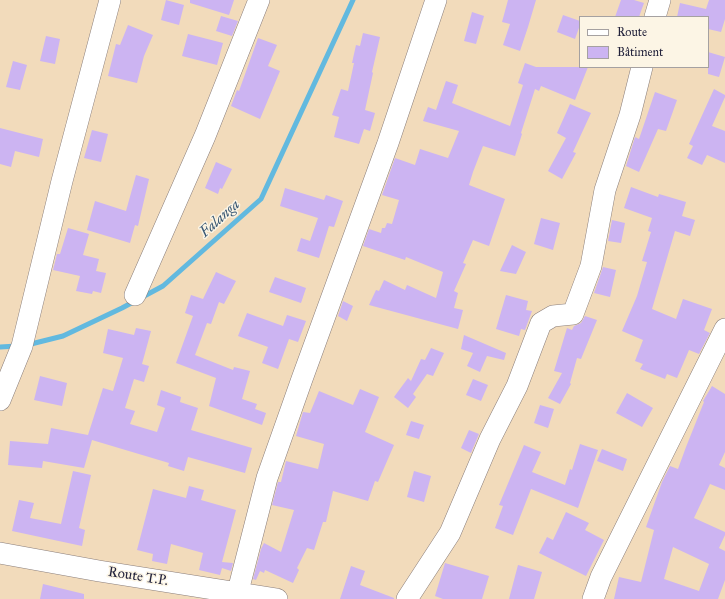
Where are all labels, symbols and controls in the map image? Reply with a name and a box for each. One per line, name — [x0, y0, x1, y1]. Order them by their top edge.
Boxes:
legend — [579, 16, 709, 68]
text: Route — [617, 25, 647, 39]
text: Bâtiment — [617, 45, 663, 59]
water label: Falanga — [196, 196, 244, 242]
street label: Route T.P. — [107, 564, 169, 590]

